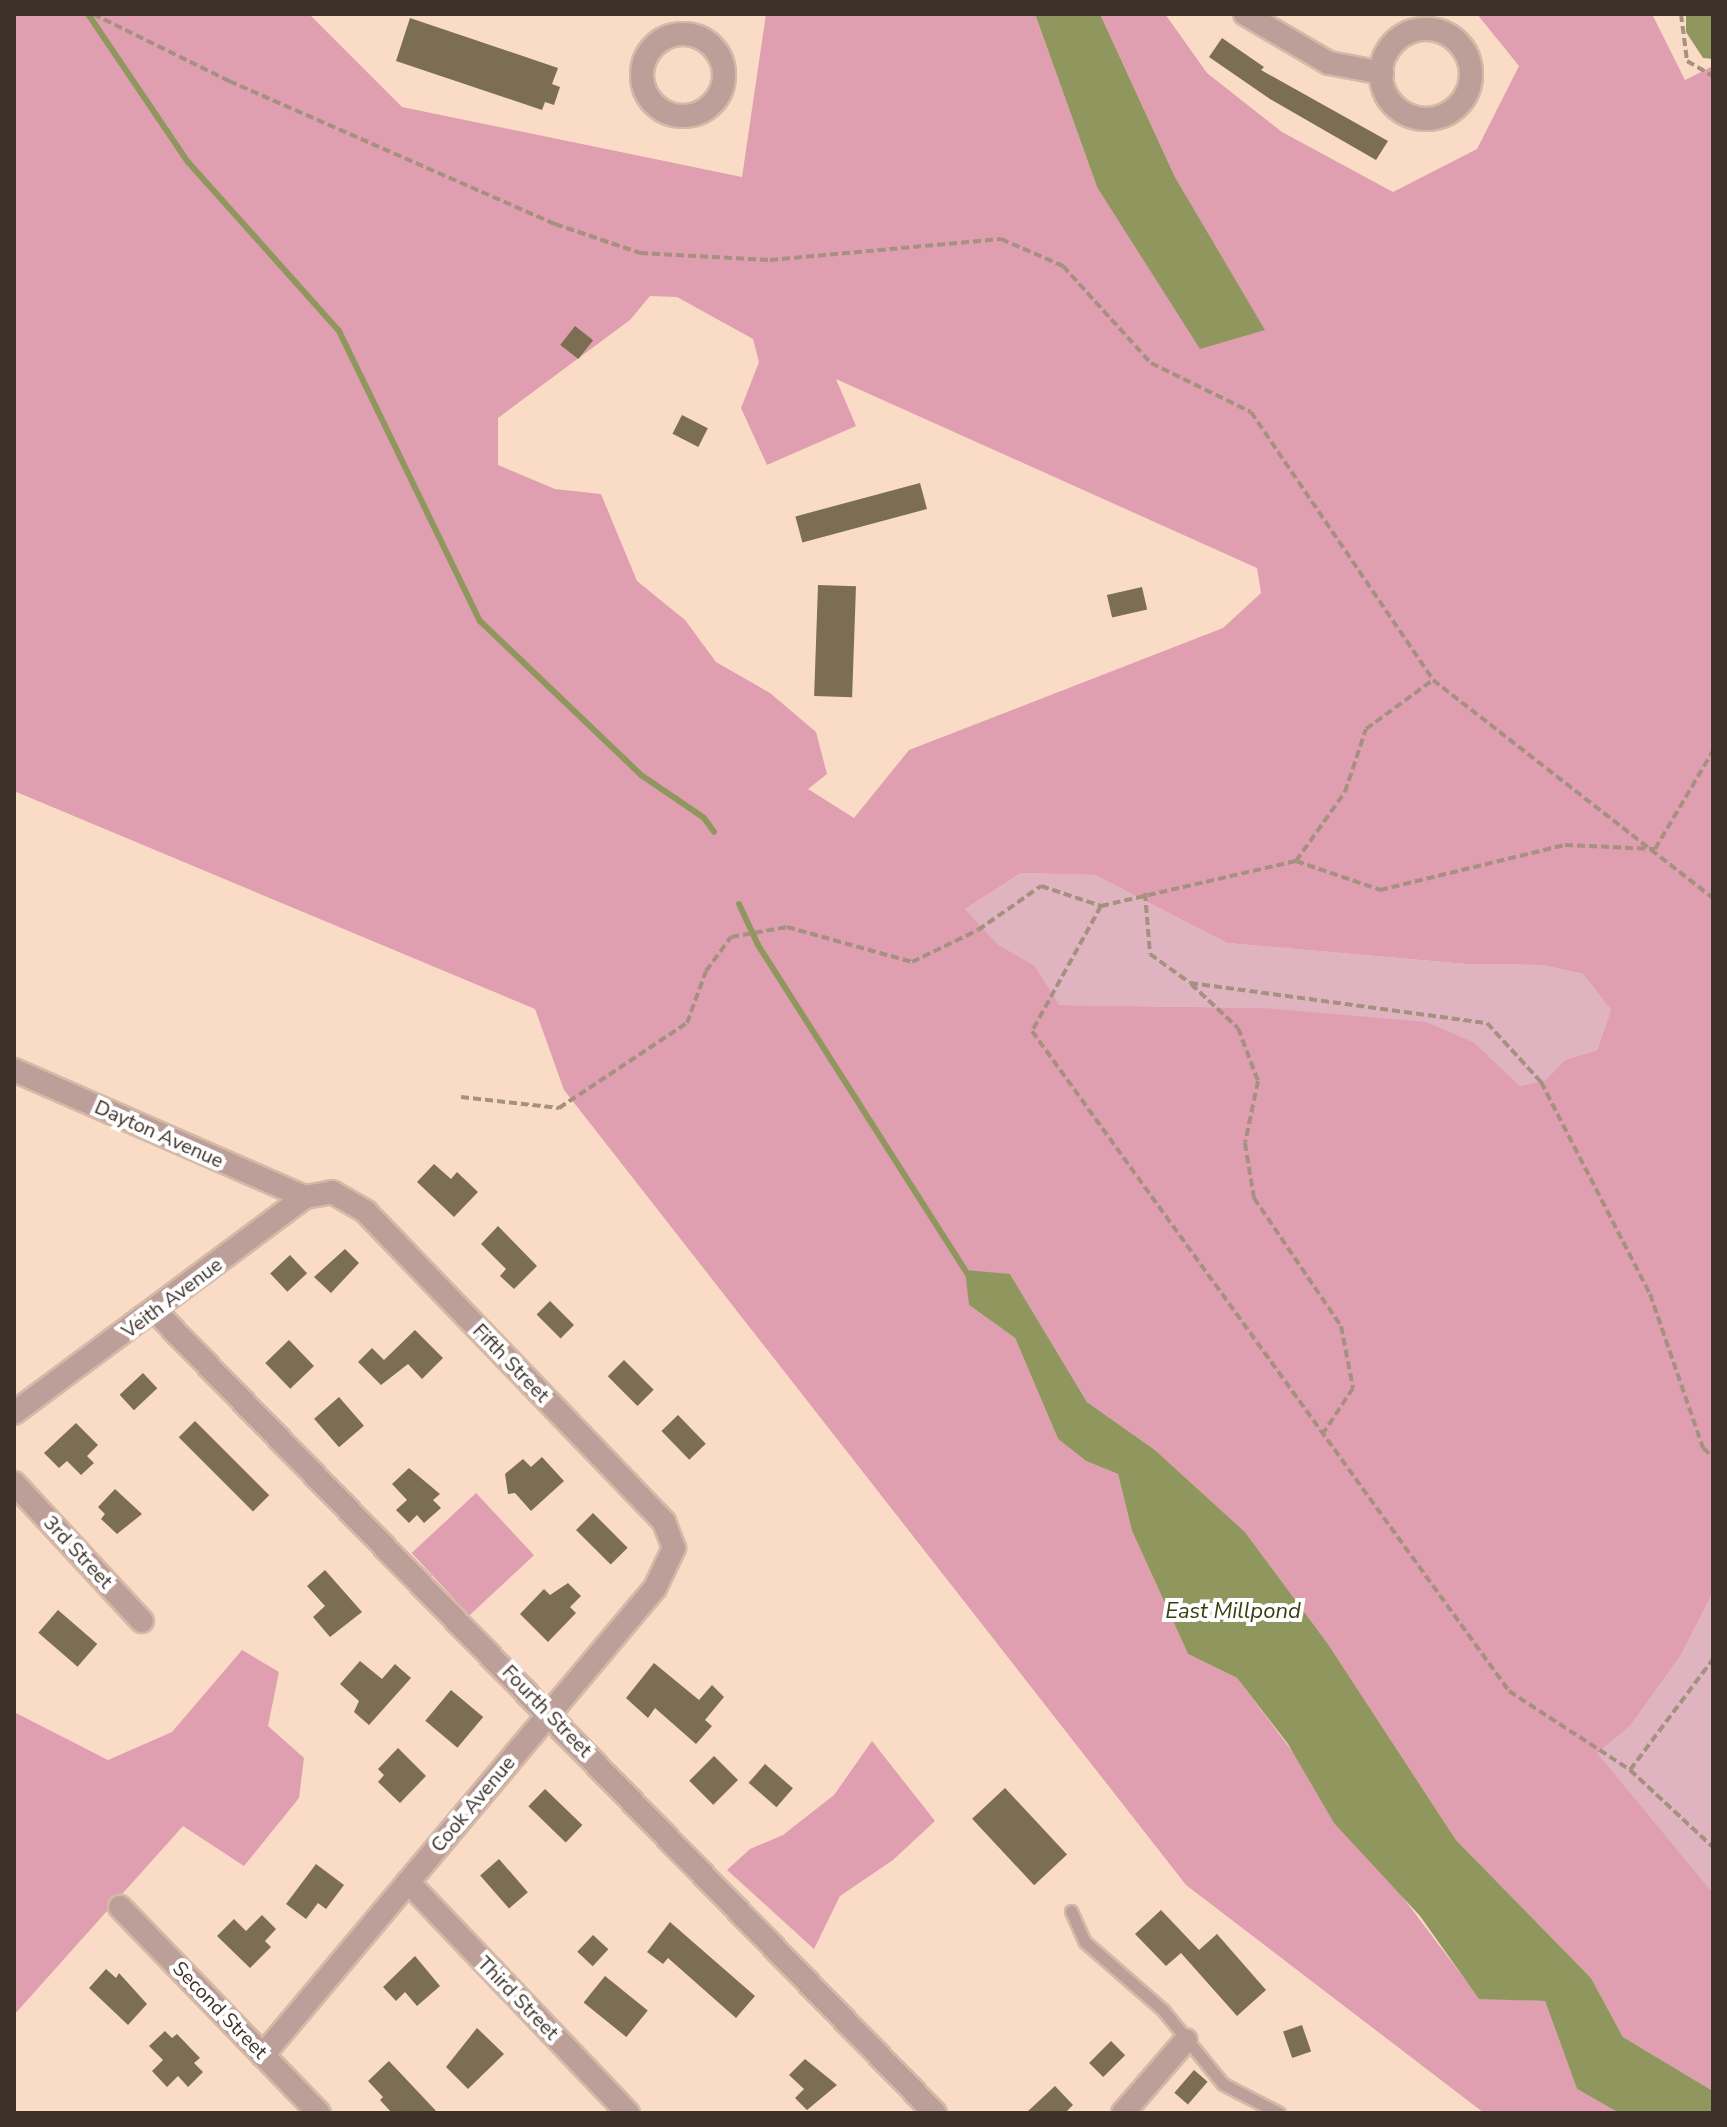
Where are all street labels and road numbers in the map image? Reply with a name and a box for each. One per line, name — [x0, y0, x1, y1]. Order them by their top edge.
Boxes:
street label: Dayton Avenue — [91, 1095, 227, 1173]
street label: Veith Avenue — [117, 1252, 227, 1344]
street label: Fifth Street — [468, 1319, 554, 1407]
street label: 3rd Street — [38, 1511, 118, 1593]
street label: Fourth Street — [497, 1660, 597, 1762]
street label: Cook Avenue — [426, 1751, 520, 1857]
street label: Third Street — [472, 1951, 564, 2045]
street label: Second Street — [168, 1956, 272, 2064]

